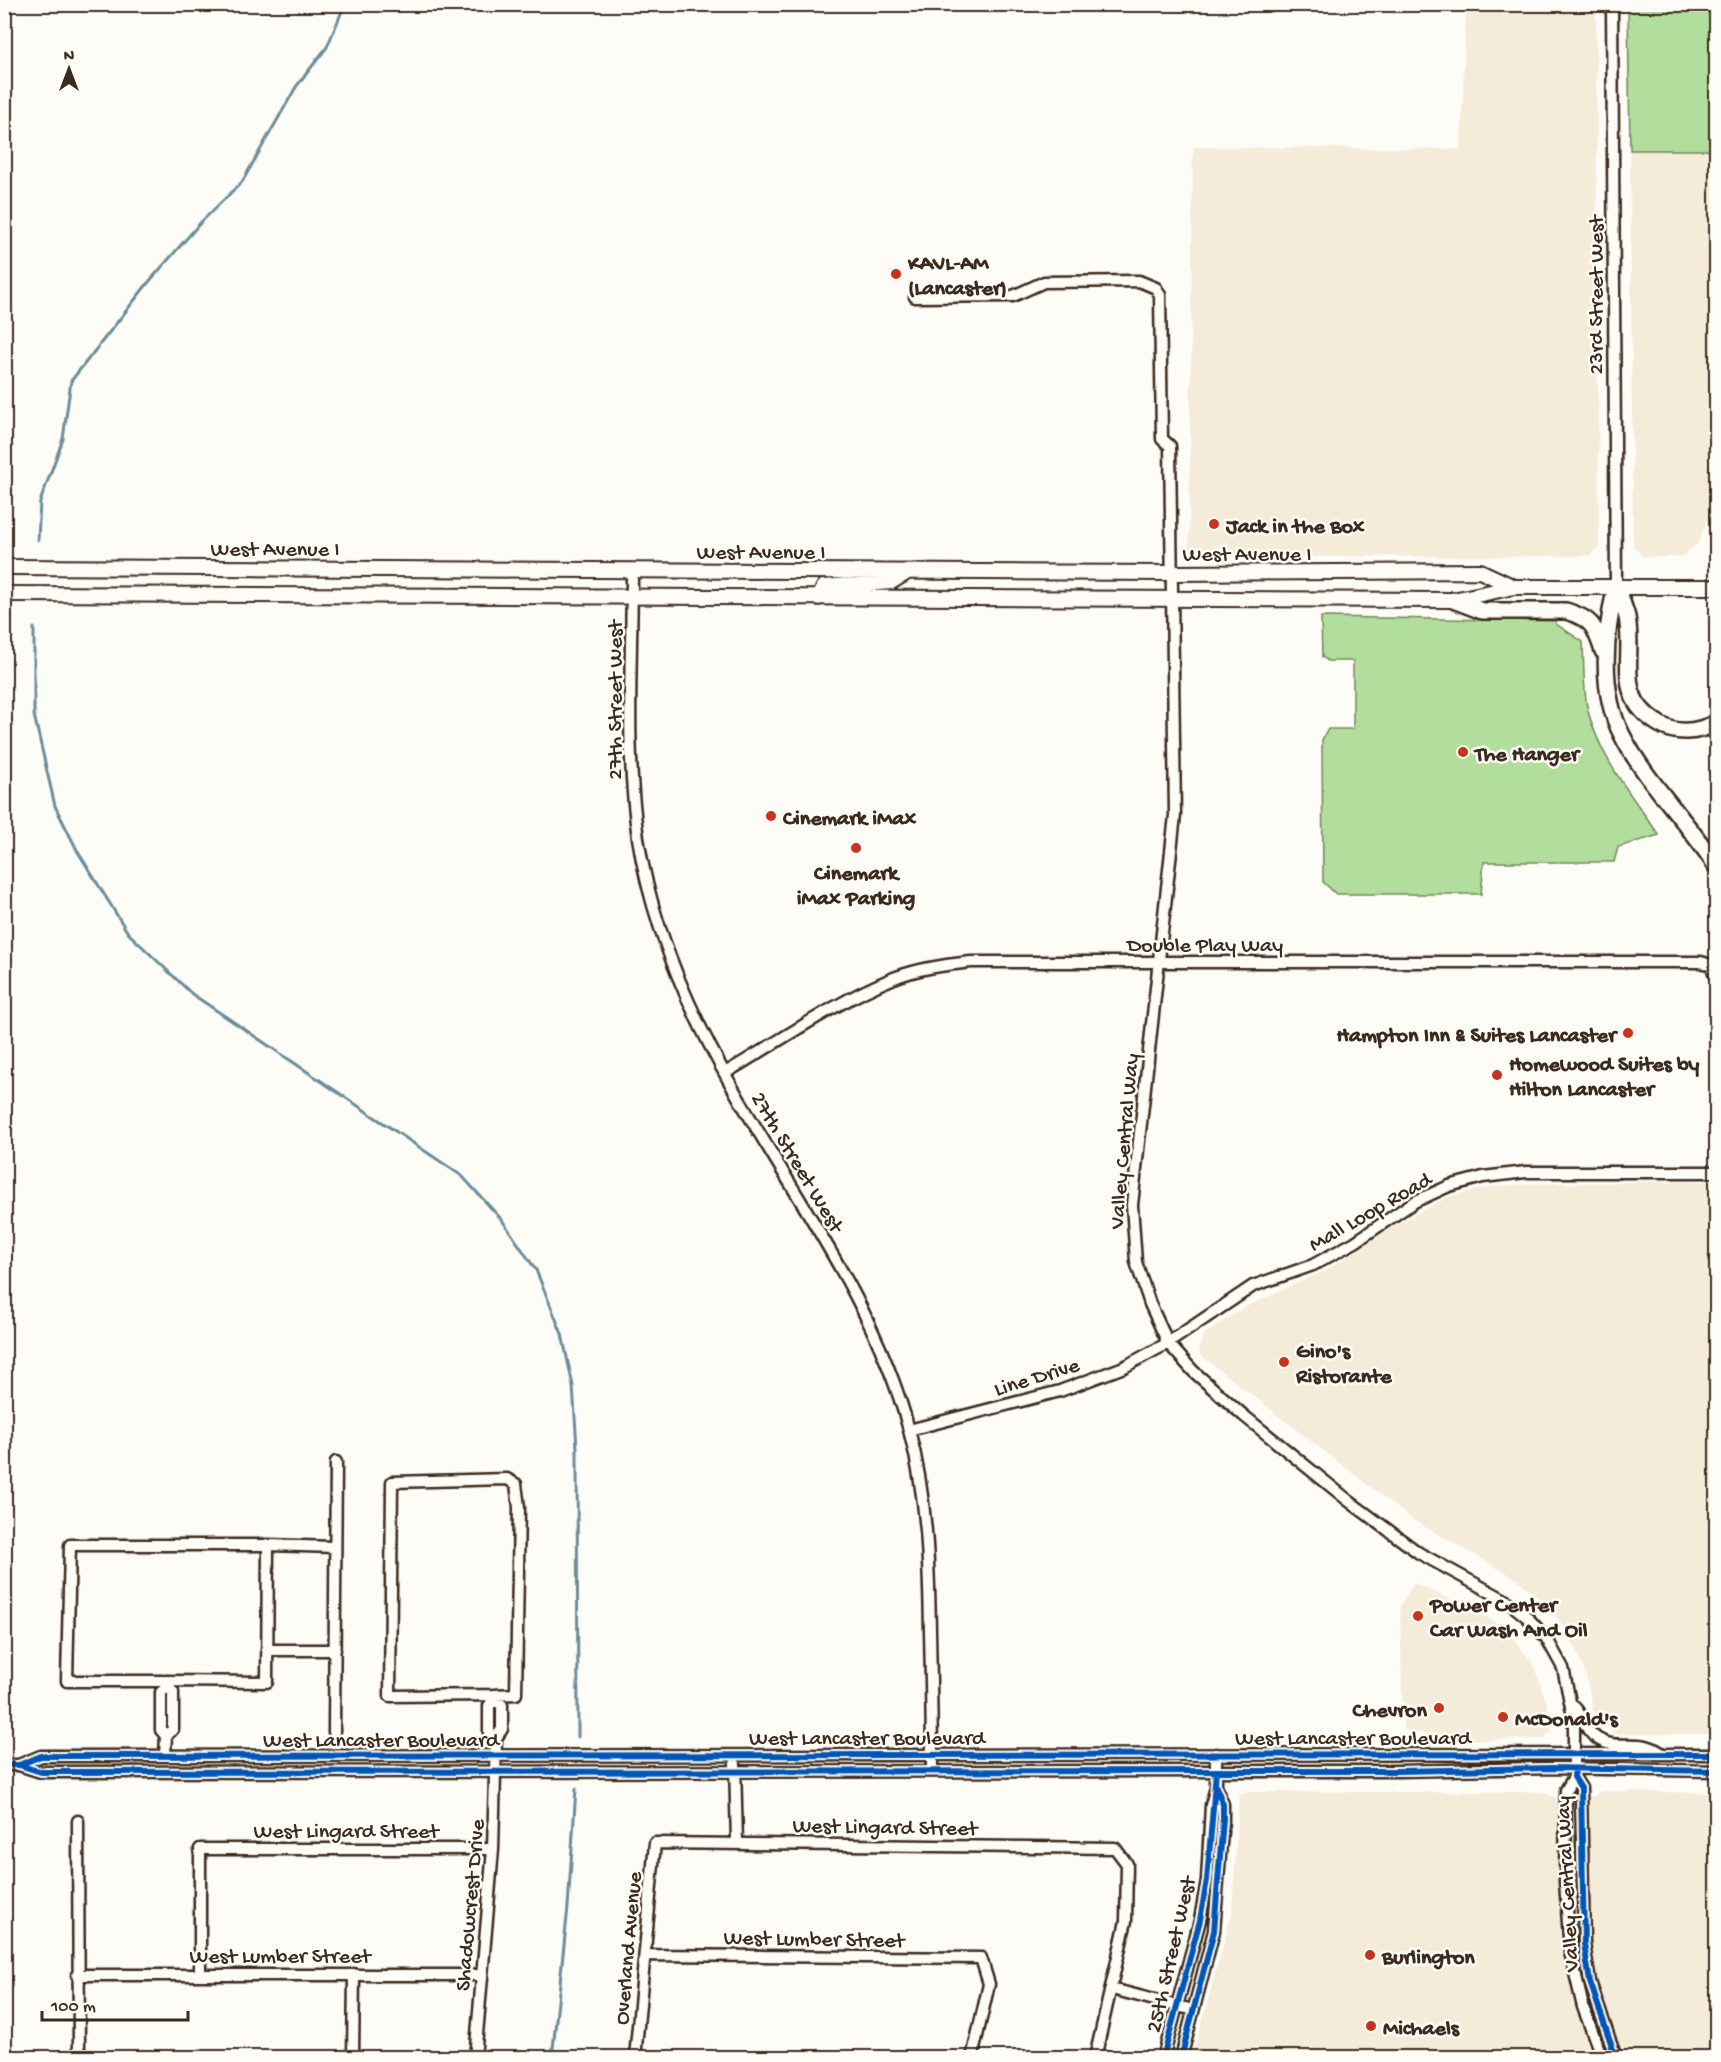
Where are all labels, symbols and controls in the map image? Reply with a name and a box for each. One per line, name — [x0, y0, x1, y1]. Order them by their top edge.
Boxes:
north arrow — [39, 39, 99, 99]
text: N — [64, 48, 75, 67]
street label: 23rd Street West — [1585, 213, 1611, 375]
place label: KAVL-AM (Lancaster) — [907, 252, 1007, 303]
marker: KAVL-AM (Lancaster) — [889, 267, 903, 281]
place label: Jack in the Box — [1225, 515, 1365, 541]
marker: Jack in the Box — [1207, 517, 1221, 531]
street label: West Avenue I — [210, 538, 340, 564]
street label: West Avenue I — [696, 541, 826, 567]
street label: West Avenue I — [1182, 543, 1312, 569]
street label: 27th Street West — [604, 618, 630, 780]
place label: The Hanger — [1473, 743, 1581, 769]
marker: The Hanger — [1456, 745, 1470, 759]
place label: Cinemark iMax — [782, 807, 916, 833]
marker: Cinemark iMax — [764, 809, 778, 823]
marker: Cinemark iMax Parking — [849, 841, 863, 855]
place label: Cinemark iMax Parking — [797, 862, 916, 913]
street label: Double Play Way — [1125, 934, 1283, 960]
place label: Hampton Inn & Suites Lancaster — [1336, 1024, 1618, 1050]
marker: Hampton Inn & Suites Lancaster — [1621, 1026, 1635, 1040]
street label: Valley Central Way — [1105, 1052, 1147, 1231]
place label: Homewood Suites by Hilton Lancaster — [1509, 1053, 1699, 1104]
marker: Homewood Suites by Hilton Lancaster — [1490, 1068, 1504, 1082]
street label: 27th Street West — [743, 1088, 849, 1240]
street label: Mall Loop Road — [1305, 1167, 1439, 1259]
place label: Gino's Ristorante — [1295, 1340, 1392, 1391]
street label: Line Drive — [991, 1353, 1084, 1404]
marker: Gino's Ristorante — [1277, 1355, 1291, 1369]
place label: Power Center Car Wash And Oil — [1429, 1594, 1588, 1645]
marker: Power Center Car Wash And Oil — [1411, 1609, 1425, 1623]
place label: Chevron — [1352, 1699, 1428, 1725]
marker: Chevron — [1432, 1701, 1446, 1715]
place label: McDonald's — [1515, 1708, 1619, 1734]
marker: McDonald's — [1496, 1710, 1510, 1724]
street label: West Lancaster Boulevard — [749, 1727, 987, 1753]
street label: West Lancaster Boulevard — [1235, 1727, 1473, 1753]
street label: West Lancaster Boulevard — [263, 1729, 501, 1755]
street label: Valley Central Way — [1551, 1795, 1587, 1973]
street label: West Lingard Street — [792, 1814, 980, 1844]
street label: Shadowcrest Drive — [452, 1818, 493, 1992]
street label: West Lingard Street — [254, 1820, 440, 1846]
street label: Overland Avenue — [610, 1870, 650, 2026]
street label: 25th Street West — [1142, 1872, 1204, 2035]
street label: West Lumber Street — [723, 1926, 907, 1956]
street label: West Lumber Street — [190, 1945, 373, 1971]
place label: Burlington — [1381, 1946, 1475, 1972]
marker: Burlington — [1363, 1948, 1377, 1962]
scale bar — [42, 1984, 188, 2022]
text: 100 m — [50, 1997, 96, 2018]
place label: Michaels — [1383, 2017, 1461, 2043]
marker: Michaels — [1364, 2019, 1378, 2033]

